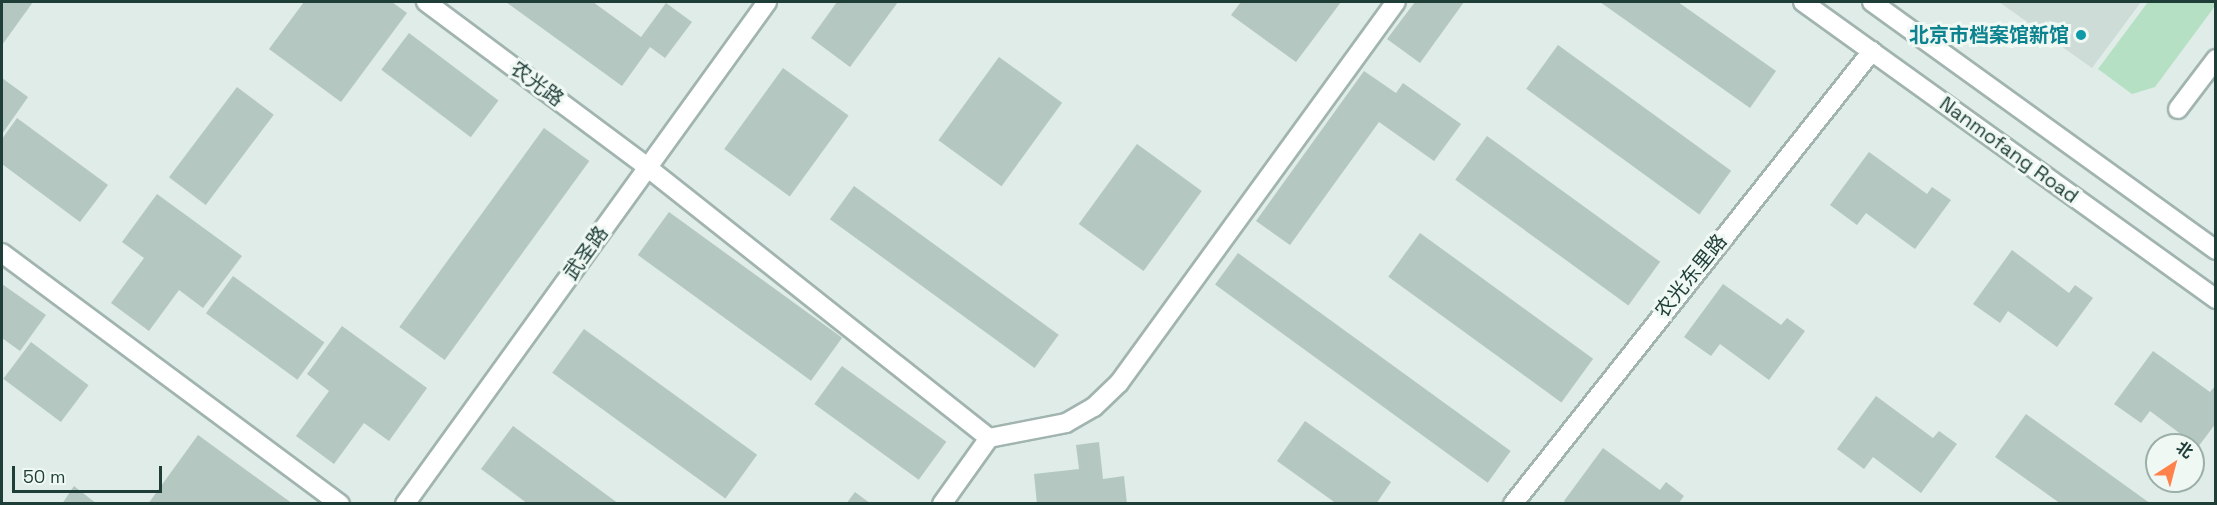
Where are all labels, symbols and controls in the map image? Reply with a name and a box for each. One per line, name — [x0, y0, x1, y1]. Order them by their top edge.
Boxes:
place label: 北京市档案馆新馆 — [1909, 23, 2069, 47]
marker: 北京市档案馆新馆 — [2074, 28, 2088, 42]
street label: 农光路 — [506, 56, 568, 112]
street label: Nanmofang Road — [1935, 92, 2083, 208]
street label: 武圣路 — [559, 222, 613, 284]
street label: 农光东里路 — [1650, 230, 1732, 322]
north arrow — [2145, 433, 2205, 493]
text: 北 — [2172, 436, 2197, 463]
scale bar — [15, 454, 165, 492]
text: 50 m — [23, 465, 65, 488]

